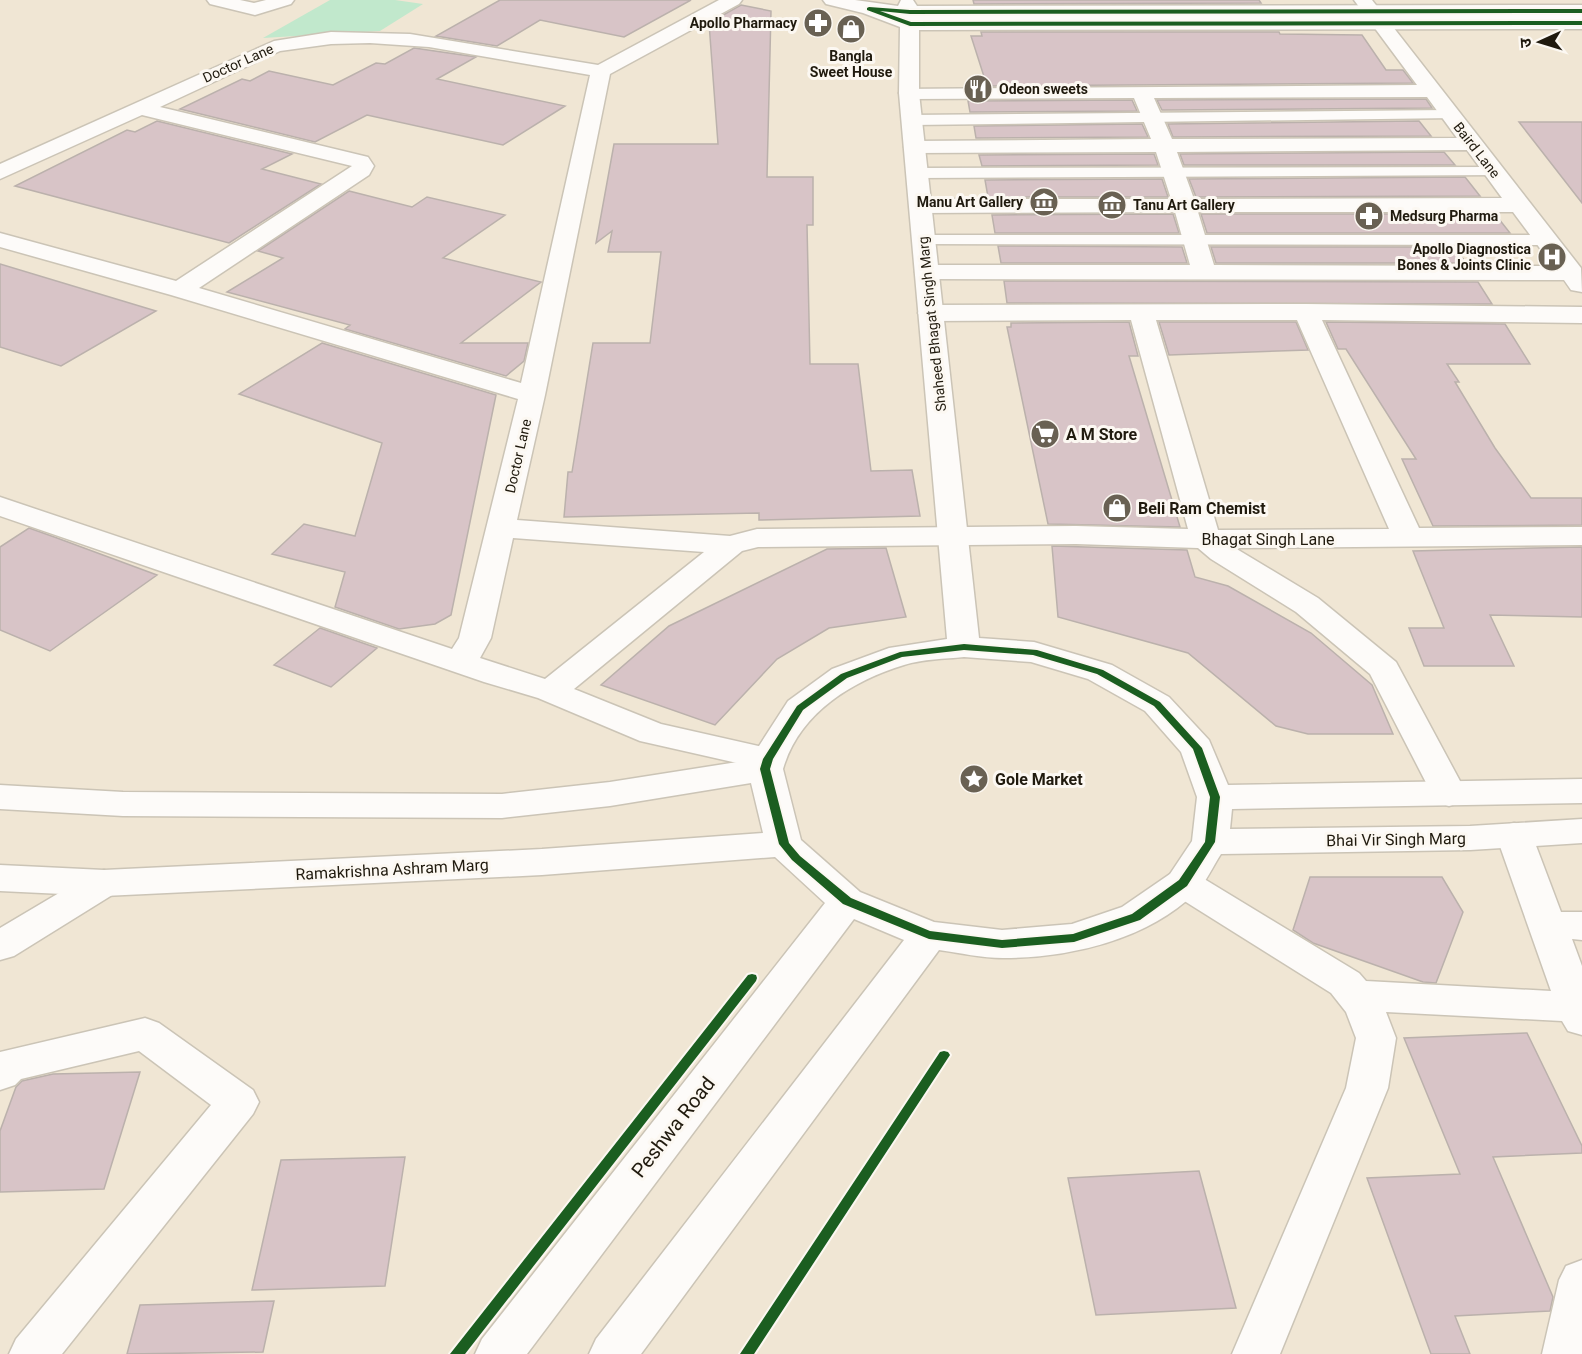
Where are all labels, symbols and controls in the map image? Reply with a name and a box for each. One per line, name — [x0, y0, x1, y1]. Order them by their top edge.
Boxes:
pharmacy icon: Apollo Pharmacy — [802, 7, 834, 39]
north arrow — [1510, 12, 1570, 72]
shop icon: Bangla Sweet House — [835, 13, 867, 45]
place label: Apollo Pharmacy — [690, 15, 798, 31]
text: उ — [1516, 37, 1535, 48]
street label: Doctor Lane — [200, 40, 276, 86]
place label: Bangla Sweet House — [810, 48, 893, 80]
restaurant icon: Odeon sweets — [962, 73, 994, 105]
place label: Odeon sweets — [999, 81, 1088, 97]
street label: Baird Lane — [1450, 119, 1504, 181]
museum icon: Manu Art Gallery — [1028, 186, 1060, 218]
museum icon: Tanu Art Gallery — [1096, 189, 1128, 221]
place label: Manu Art Gallery — [917, 194, 1024, 210]
place label: Tanu Art Gallery — [1133, 197, 1236, 213]
pharmacy icon: Medsurg Pharma — [1353, 200, 1385, 232]
place label: Medsurg Pharma — [1390, 208, 1499, 224]
street label: Shaheed Bhagat Singh Marg — [915, 236, 949, 412]
place label: Apollo Diagnostica Bones & Joints Clinic — [1397, 241, 1532, 273]
hospital icon: Apollo Diagnostica Bones & Joints Clinic — [1536, 241, 1568, 273]
street label: Doctor Lane — [502, 417, 534, 495]
supermarket icon: A M Store — [1029, 418, 1061, 450]
place label: A M Store — [1066, 425, 1138, 444]
shop icon: Beli Ram Chemist — [1101, 492, 1133, 524]
place label: Beli Ram Chemist — [1138, 499, 1266, 518]
street label: Bhagat Singh Lane — [1201, 530, 1335, 549]
place icon: Gole Market — [958, 763, 990, 795]
place label: Gole Market — [995, 770, 1083, 789]
street label: Bhai Vir Singh Marg — [1326, 829, 1466, 850]
street label: Ramakrishna Ashram Marg — [295, 855, 489, 884]
street label: Peshwa Road — [626, 1072, 720, 1182]

